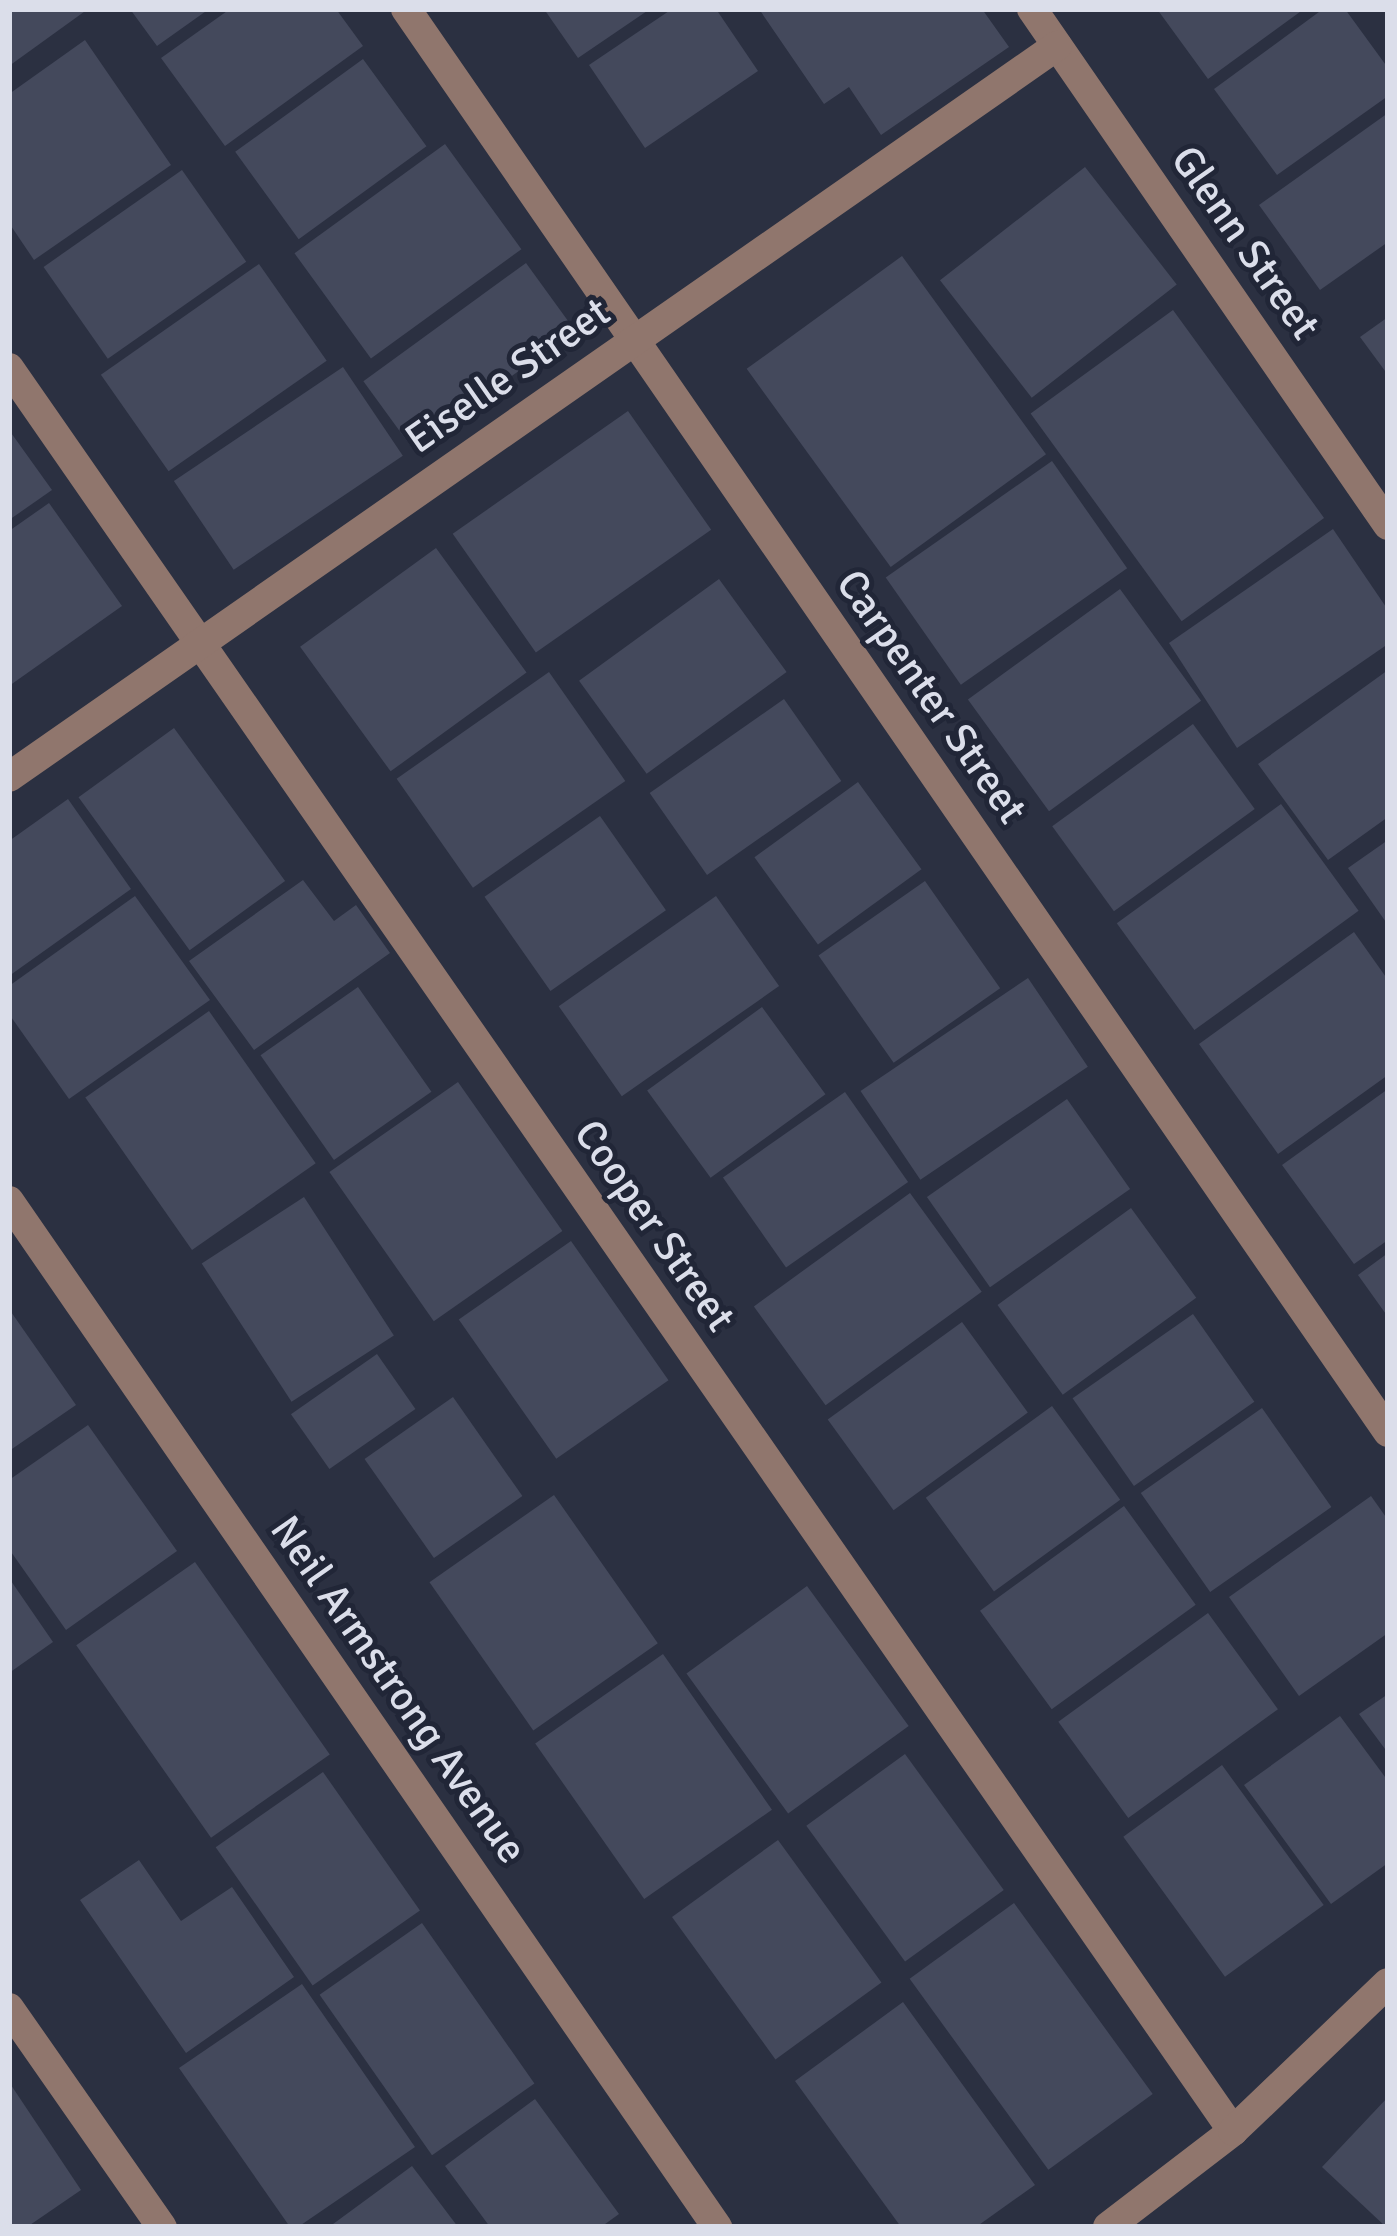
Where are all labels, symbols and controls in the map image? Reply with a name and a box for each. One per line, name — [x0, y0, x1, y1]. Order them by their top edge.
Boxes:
street label: Glenn Street — [1160, 137, 1330, 349]
street label: Eiselle Street — [396, 287, 620, 465]
street label: Carpenter Street — [825, 561, 1037, 833]
street label: Cooper Street — [563, 1111, 745, 1341]
street label: Neil Armstrong Avenue — [259, 1507, 537, 1873]

